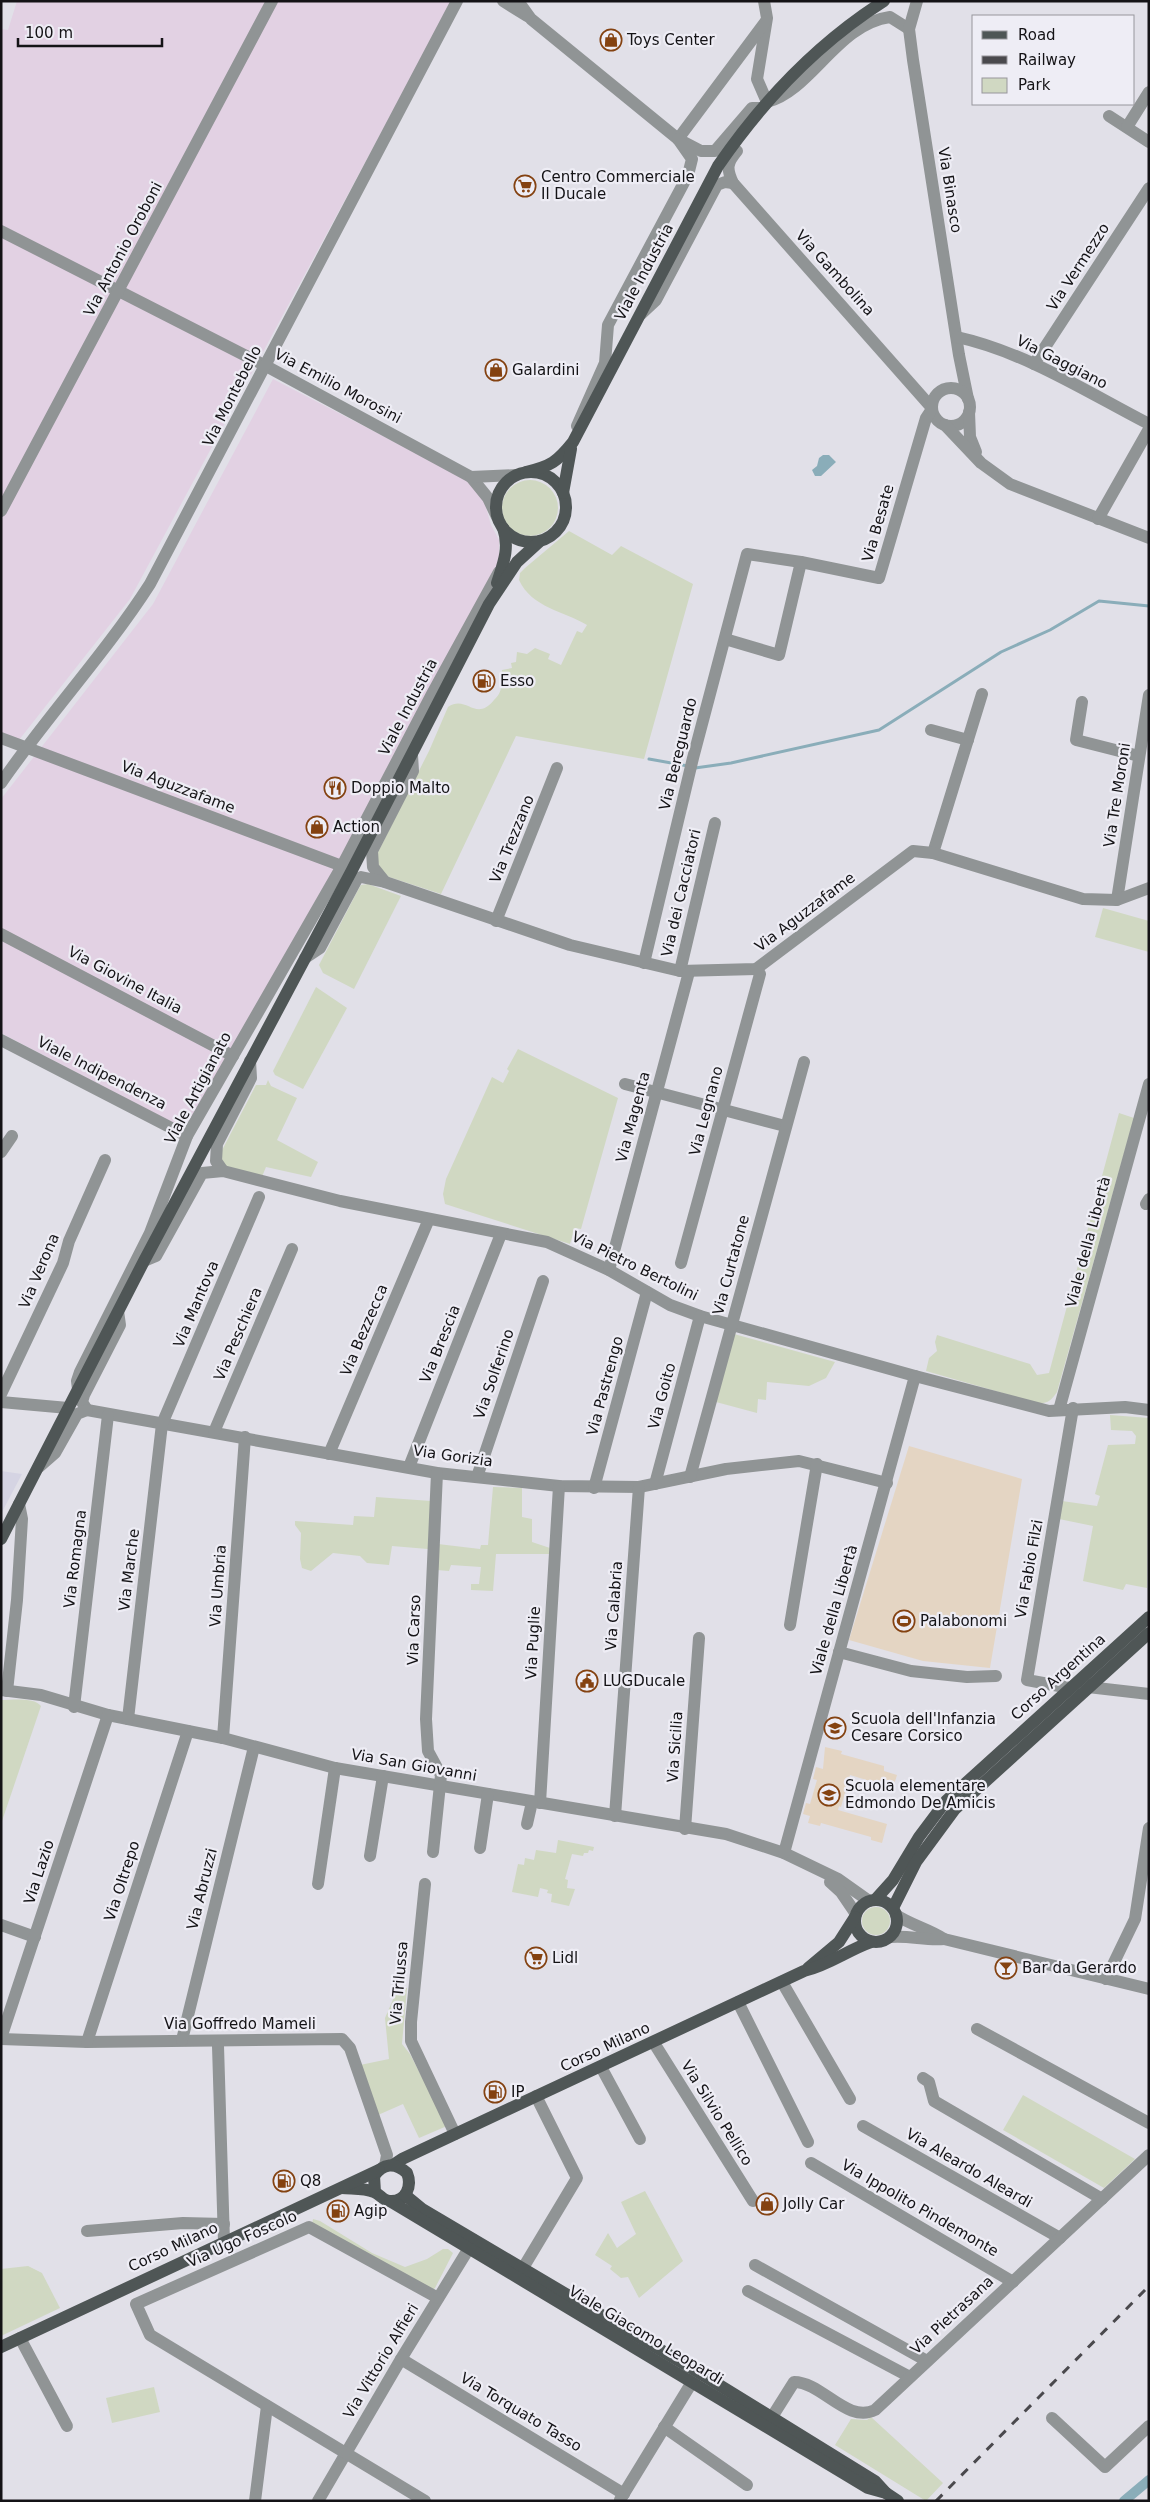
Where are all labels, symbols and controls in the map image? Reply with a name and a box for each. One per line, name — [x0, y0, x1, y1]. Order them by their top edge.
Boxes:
scale bar — [18, 15, 161, 47]
legend — [972, 15, 1135, 105]
text: 100 m — [25, 24, 73, 42]
text: Road — [1018, 26, 1056, 44]
shop icon: Toys Center — [599, 28, 623, 52]
place label: Toys Center — [626, 31, 716, 49]
text: Railway — [1018, 51, 1076, 69]
text: Park — [1018, 76, 1051, 94]
street label: Via Binasco — [934, 146, 966, 234]
place label: Centro Commerciale Il Ducale — [541, 168, 695, 203]
supermarket icon: Centro Commerciale Il Ducale — [513, 174, 537, 198]
street label: Via Antonio Oroboni — [80, 179, 166, 319]
street label: Viale Industria — [611, 220, 677, 324]
street label: Via Vermezzo — [1043, 220, 1113, 314]
street label: Via Gambolina — [792, 226, 878, 320]
street label: Via Gaggiano — [1013, 331, 1111, 393]
street label: Via Montebello — [199, 342, 265, 450]
street label: Via Emilio Morosini — [271, 345, 405, 427]
shop icon: Galardini — [484, 358, 508, 382]
place label: Galardini — [512, 361, 579, 379]
street label: Via Besate — [858, 482, 898, 564]
street label: Viale Industria — [375, 655, 441, 759]
fuel station icon: Esso — [472, 669, 496, 693]
place label: Esso — [500, 672, 534, 690]
street label: Via Bereguardo — [655, 696, 701, 812]
street label: Via Tre Moroni — [1100, 741, 1134, 849]
street label: Via Aguzzafame — [118, 757, 238, 817]
restaurant icon: Doppio Malto — [323, 776, 347, 800]
place label: Doppio Malto — [351, 779, 450, 797]
street label: Via Trezzano — [486, 792, 538, 886]
shop icon: Action — [305, 815, 329, 839]
place label: Action — [333, 818, 380, 836]
street label: Via dei Cacciatori — [658, 827, 704, 959]
street label: Via Aguzzafame — [751, 869, 859, 955]
street label: Via Giovine Italia — [65, 942, 185, 1018]
street label: Viale Artigianato — [161, 1029, 235, 1147]
street label: Viale Indipendenza — [34, 1033, 170, 1113]
street label: Via Legnano — [685, 1064, 727, 1158]
street label: Via Magenta — [612, 1069, 654, 1165]
street label: Viale della Libertà — [1062, 1174, 1114, 1310]
street label: Via Curtatone — [709, 1213, 753, 1317]
street label: Via Pietro Bertolini — [569, 1228, 701, 1304]
street label: Via Verona — [15, 1231, 63, 1311]
street label: Via Mantova — [170, 1258, 222, 1350]
street label: Via Bezzecca — [337, 1281, 391, 1379]
street label: Via Peschiera — [210, 1284, 266, 1384]
street label: Via Brescia — [416, 1302, 464, 1386]
street label: Via Solferino — [470, 1326, 518, 1422]
street label: Via Pastrengo — [583, 1334, 627, 1438]
street label: Via Goito — [644, 1361, 680, 1431]
street label: Via Gorizia — [412, 1441, 494, 1471]
street label: Via Romagna — [60, 1509, 90, 1609]
street label: Via Fabio Filzi — [1011, 1518, 1047, 1620]
street label: Via Marche — [115, 1528, 143, 1612]
street label: Viale della Libertà — [807, 1543, 861, 1677]
street label: Via Umbria — [206, 1544, 230, 1628]
street label: Via Calabria — [602, 1560, 626, 1652]
street label: Via Carso — [404, 1594, 424, 1666]
street label: Via Puglie — [522, 1606, 544, 1680]
sports icon: Palabonomi — [892, 1609, 916, 1633]
place label: Palabonomi — [920, 1612, 1007, 1630]
street label: Corso Argentina — [1007, 1630, 1109, 1724]
public building icon: LUGDucale — [575, 1669, 599, 1693]
place label: LUGDucale — [603, 1672, 685, 1690]
place label: Scuola dell'Infanzia Cesare Corsico — [851, 1710, 996, 1745]
street label: Via Sicilia — [664, 1711, 686, 1783]
school or university icon: Scuola dell'Infanzia Cesare Corsico — [823, 1716, 847, 1740]
street label: Via San Giovanni — [350, 1745, 478, 1785]
place label: Scuola elementare Edmondo De Amicis — [845, 1777, 996, 1812]
school or university icon: Scuola elementare Edmondo De Amicis — [817, 1783, 841, 1807]
street label: Via Lazio — [20, 1837, 58, 1907]
street label: Via Oltrepo — [101, 1838, 143, 1924]
street label: Via Abruzzi — [183, 1846, 221, 1932]
street label: Via Trilussa — [386, 1940, 412, 2026]
supermarket icon: Lidl — [524, 1946, 548, 1970]
place label: Lidl — [552, 1949, 578, 1967]
bar icon: Bar da Gerardo — [994, 1956, 1018, 1980]
place label: Bar da Gerardo — [1022, 1959, 1137, 1977]
street label: Via Goffredo Mameli — [164, 2015, 316, 2033]
street label: Corso Milano — [557, 2018, 653, 2076]
street label: Via Silvio Pellico — [677, 2057, 757, 2169]
fuel station icon: IP — [483, 2080, 507, 2104]
place label: IP — [511, 2083, 524, 2101]
street label: Via Aleardo Aleardi — [903, 2125, 1035, 2211]
street label: Via Ippolito Pindemonte — [838, 2156, 1002, 2260]
fuel station icon: Q8 — [272, 2169, 296, 2193]
place label: Q8 — [300, 2172, 321, 2190]
shop icon: Jolly Car — [755, 2192, 779, 2216]
place label: Jolly Car — [782, 2195, 845, 2213]
fuel station icon: Agip — [326, 2199, 350, 2223]
place label: Agip — [354, 2202, 387, 2220]
street label: Via Ugo Foscolo — [184, 2207, 300, 2271]
street label: Corso Milano — [125, 2218, 221, 2276]
street label: Via Pietrasana — [907, 2272, 997, 2358]
street label: Viale Giacomo Leopardi — [565, 2282, 727, 2388]
street label: Via Vittorio Alfieri — [340, 2300, 422, 2422]
street label: Via Torquato Tasso — [457, 2369, 585, 2455]

